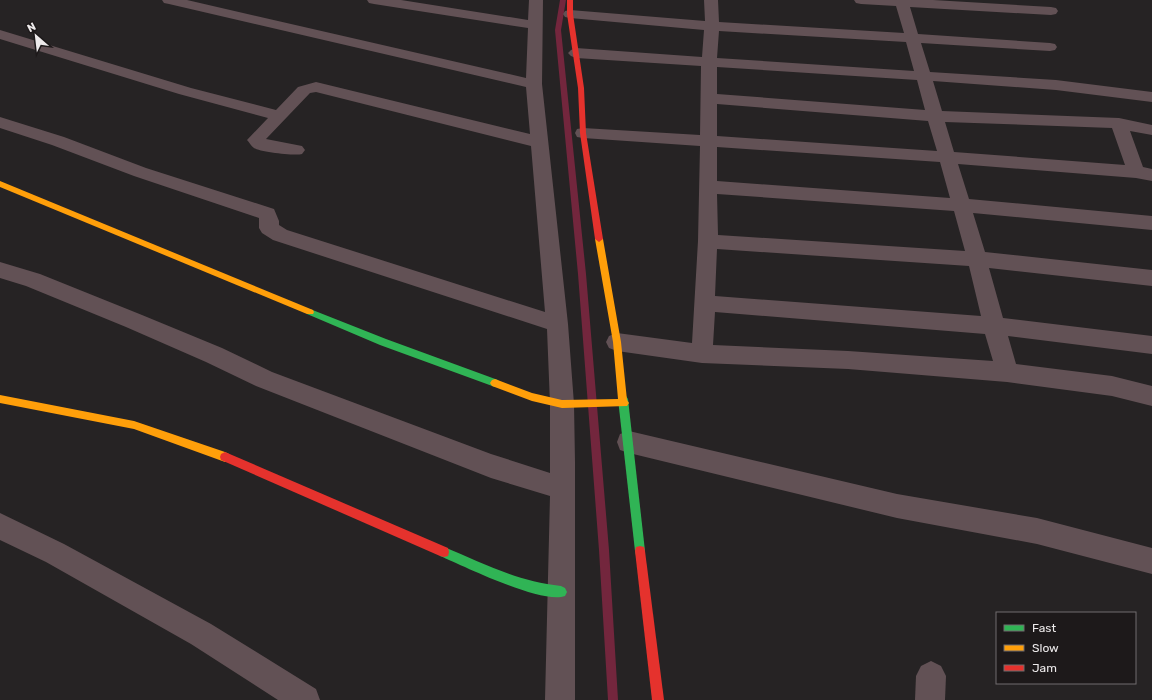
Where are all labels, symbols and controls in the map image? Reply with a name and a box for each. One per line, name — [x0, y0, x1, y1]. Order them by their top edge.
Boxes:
north arrow — [16, 16, 56, 56]
text: N — [25, 20, 38, 35]
legend — [996, 612, 1136, 684]
text: Fast — [1032, 621, 1056, 635]
text: Slow — [1032, 641, 1059, 655]
text: Jam — [1032, 661, 1057, 675]

